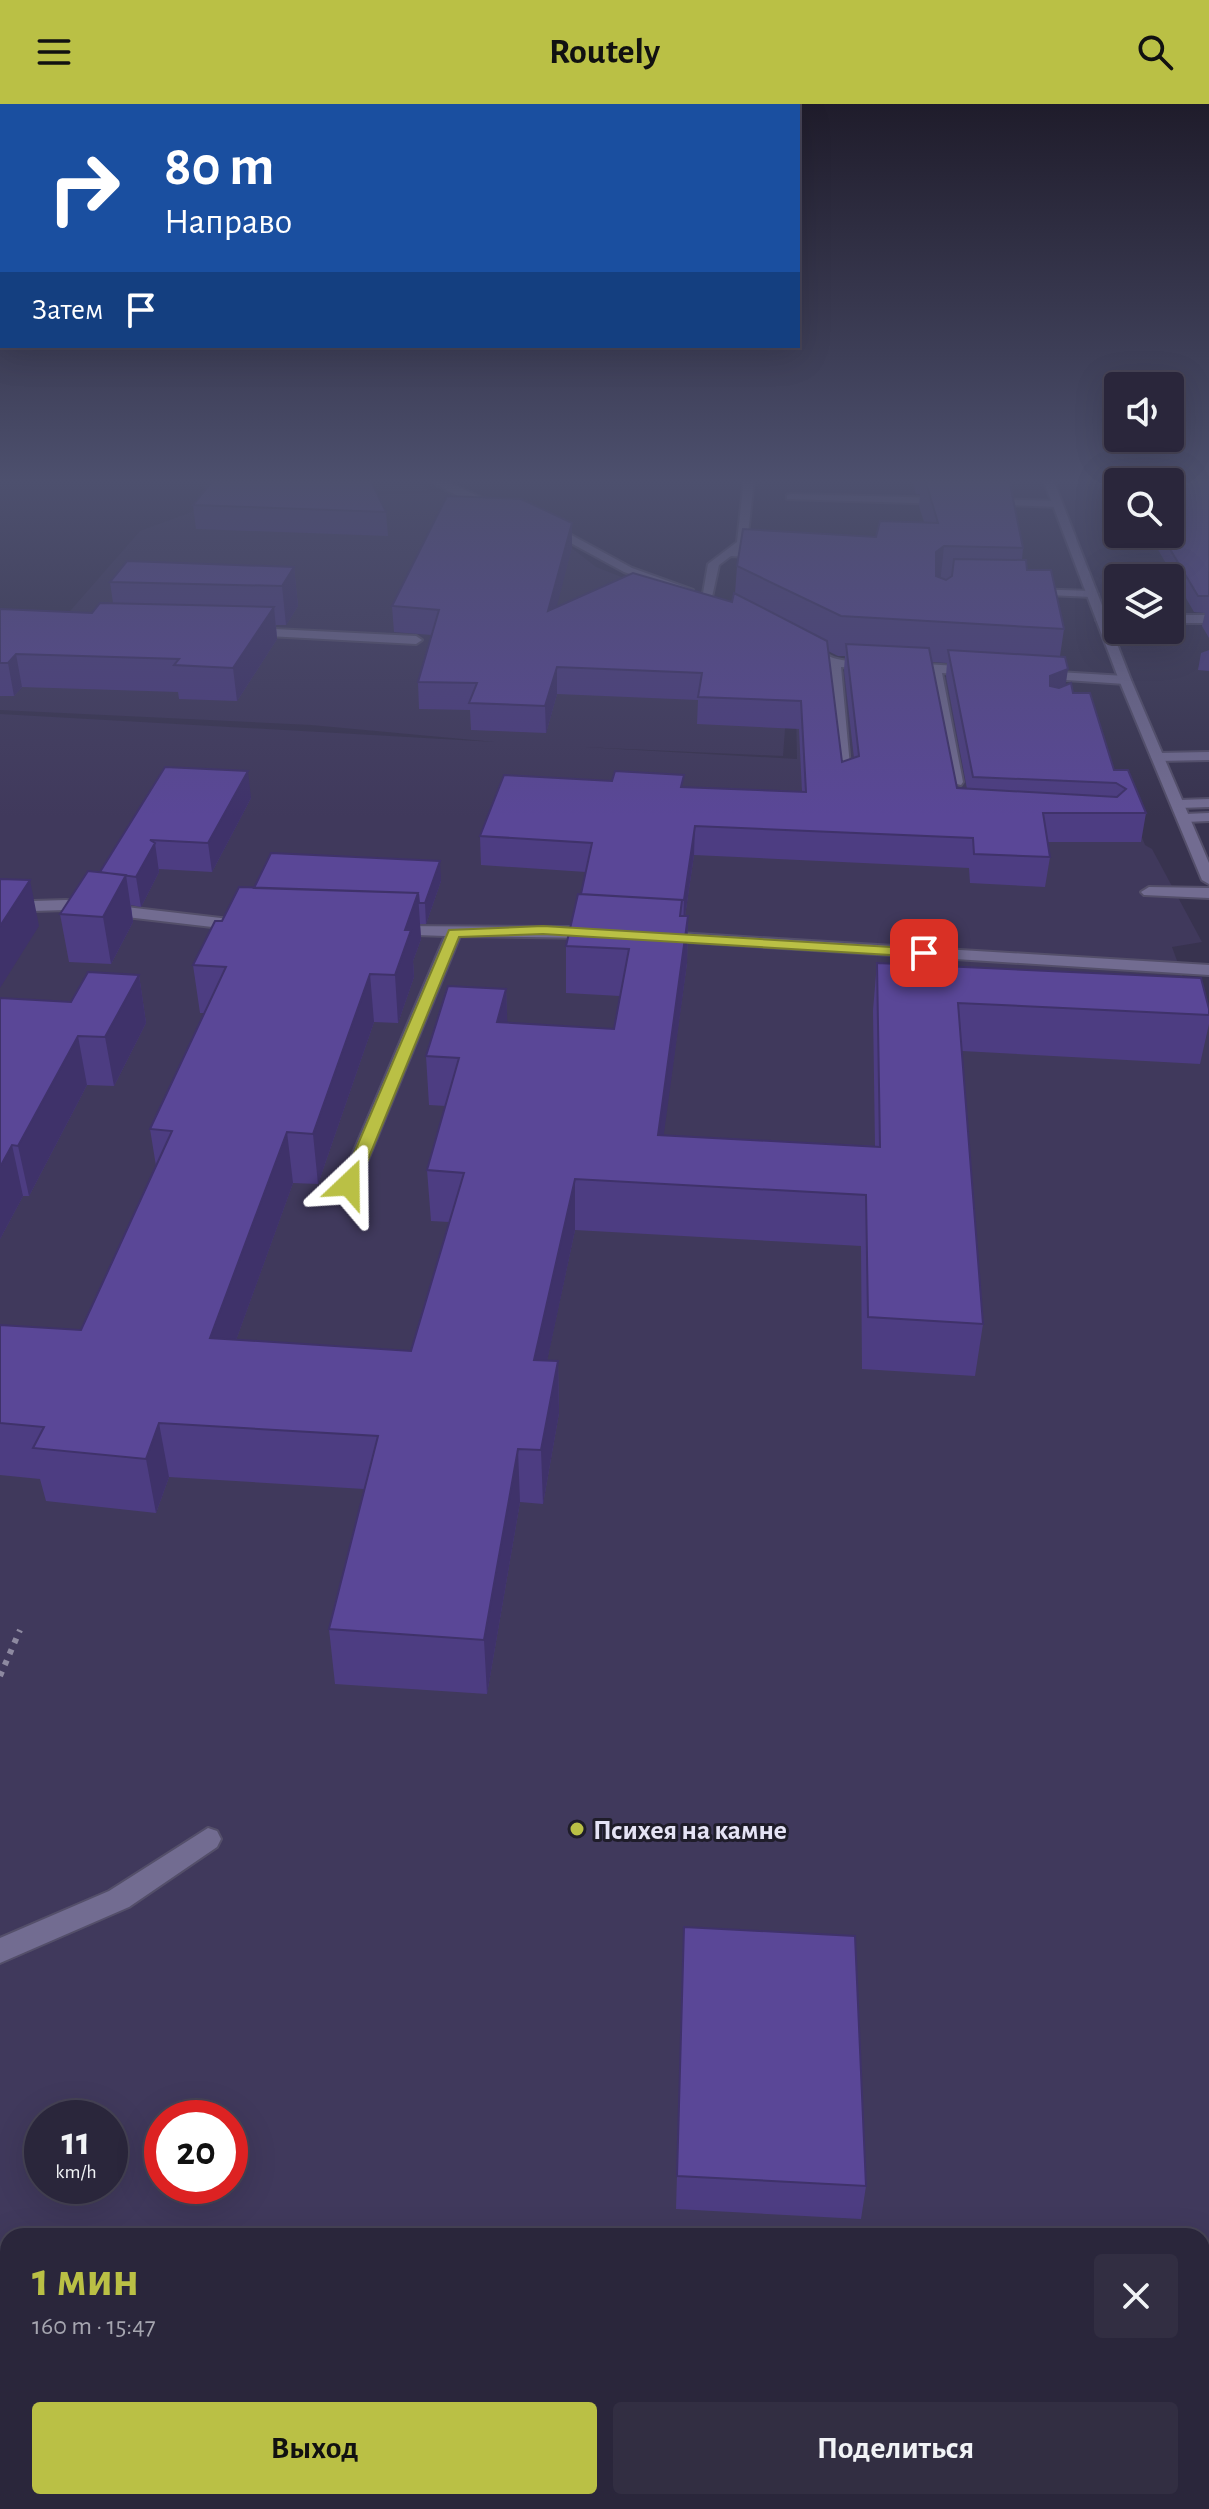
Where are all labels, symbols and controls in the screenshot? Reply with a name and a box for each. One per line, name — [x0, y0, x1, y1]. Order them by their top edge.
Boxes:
icon: menu — [32, 30, 76, 74]
icon: search — [1133, 30, 1177, 74]
text: Routely — [549, 34, 660, 70]
icon: right — [32, 136, 136, 240]
text: 80 m — [164, 139, 274, 195]
text: Направо — [164, 204, 292, 240]
icon: arrive — [119, 288, 163, 332]
text: Затем — [32, 295, 103, 325]
map controls — [1104, 372, 1184, 644]
button: sound — [1104, 372, 1184, 452]
button: search — [1104, 468, 1184, 548]
button: layers — [1104, 564, 1184, 644]
pin — [890, 919, 958, 987]
icon: arrive — [902, 931, 946, 975]
position arrow — [307, 1142, 391, 1226]
place label: Психея на камне — [593, 1817, 787, 1845]
marker: Психея на камне — [568, 1820, 586, 1838]
speed limit sign: 20 — [144, 2100, 248, 2204]
text: 11 — [62, 2122, 90, 2162]
text: km/h — [55, 2162, 97, 2182]
button: close — [1094, 2254, 1178, 2338]
text: 1 мин — [32, 2257, 139, 2305]
text: 160 m · 15:47 — [32, 2313, 156, 2339]
button: Выход — [32, 2402, 597, 2494]
button: Поделиться — [613, 2402, 1178, 2494]

